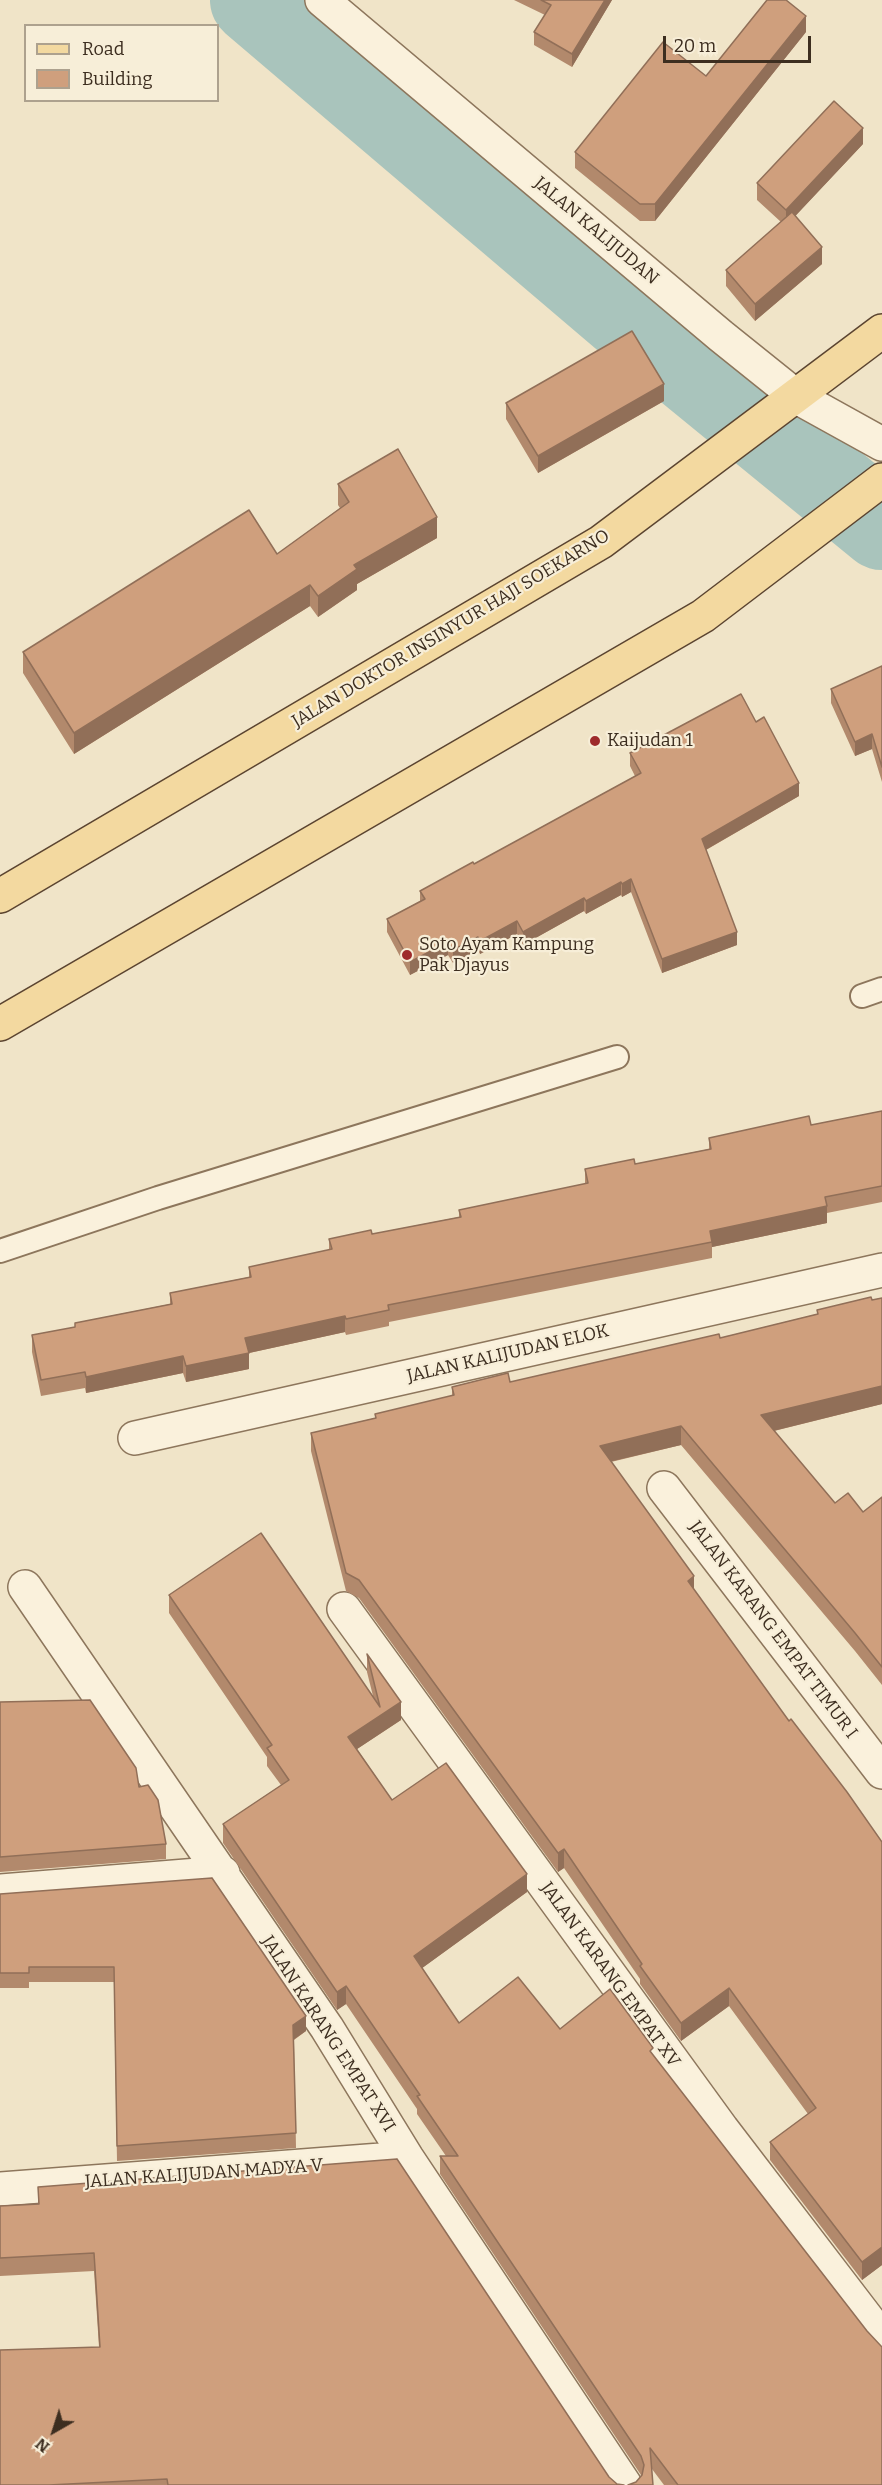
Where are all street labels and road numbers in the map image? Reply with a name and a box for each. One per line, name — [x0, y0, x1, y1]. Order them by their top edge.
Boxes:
street label: JALAN KALIJUDAN — [529, 173, 663, 289]
street label: JALAN DOKTOR INSINYUR HAJI SOEKARNO — [288, 525, 614, 733]
street label: JALAN KALIJUDAN ELOK — [405, 1320, 611, 1388]
street label: JALAN KARANG EMPAT TIMUR I — [684, 1517, 862, 1743]
street label: JALAN KARANG EMPAT XV — [536, 1878, 684, 2072]
street label: JALAN KARANG EMPAT XVI — [256, 1932, 400, 2136]
street label: JALAN KALIJUDAN MADYA V — [84, 2155, 324, 2193]

